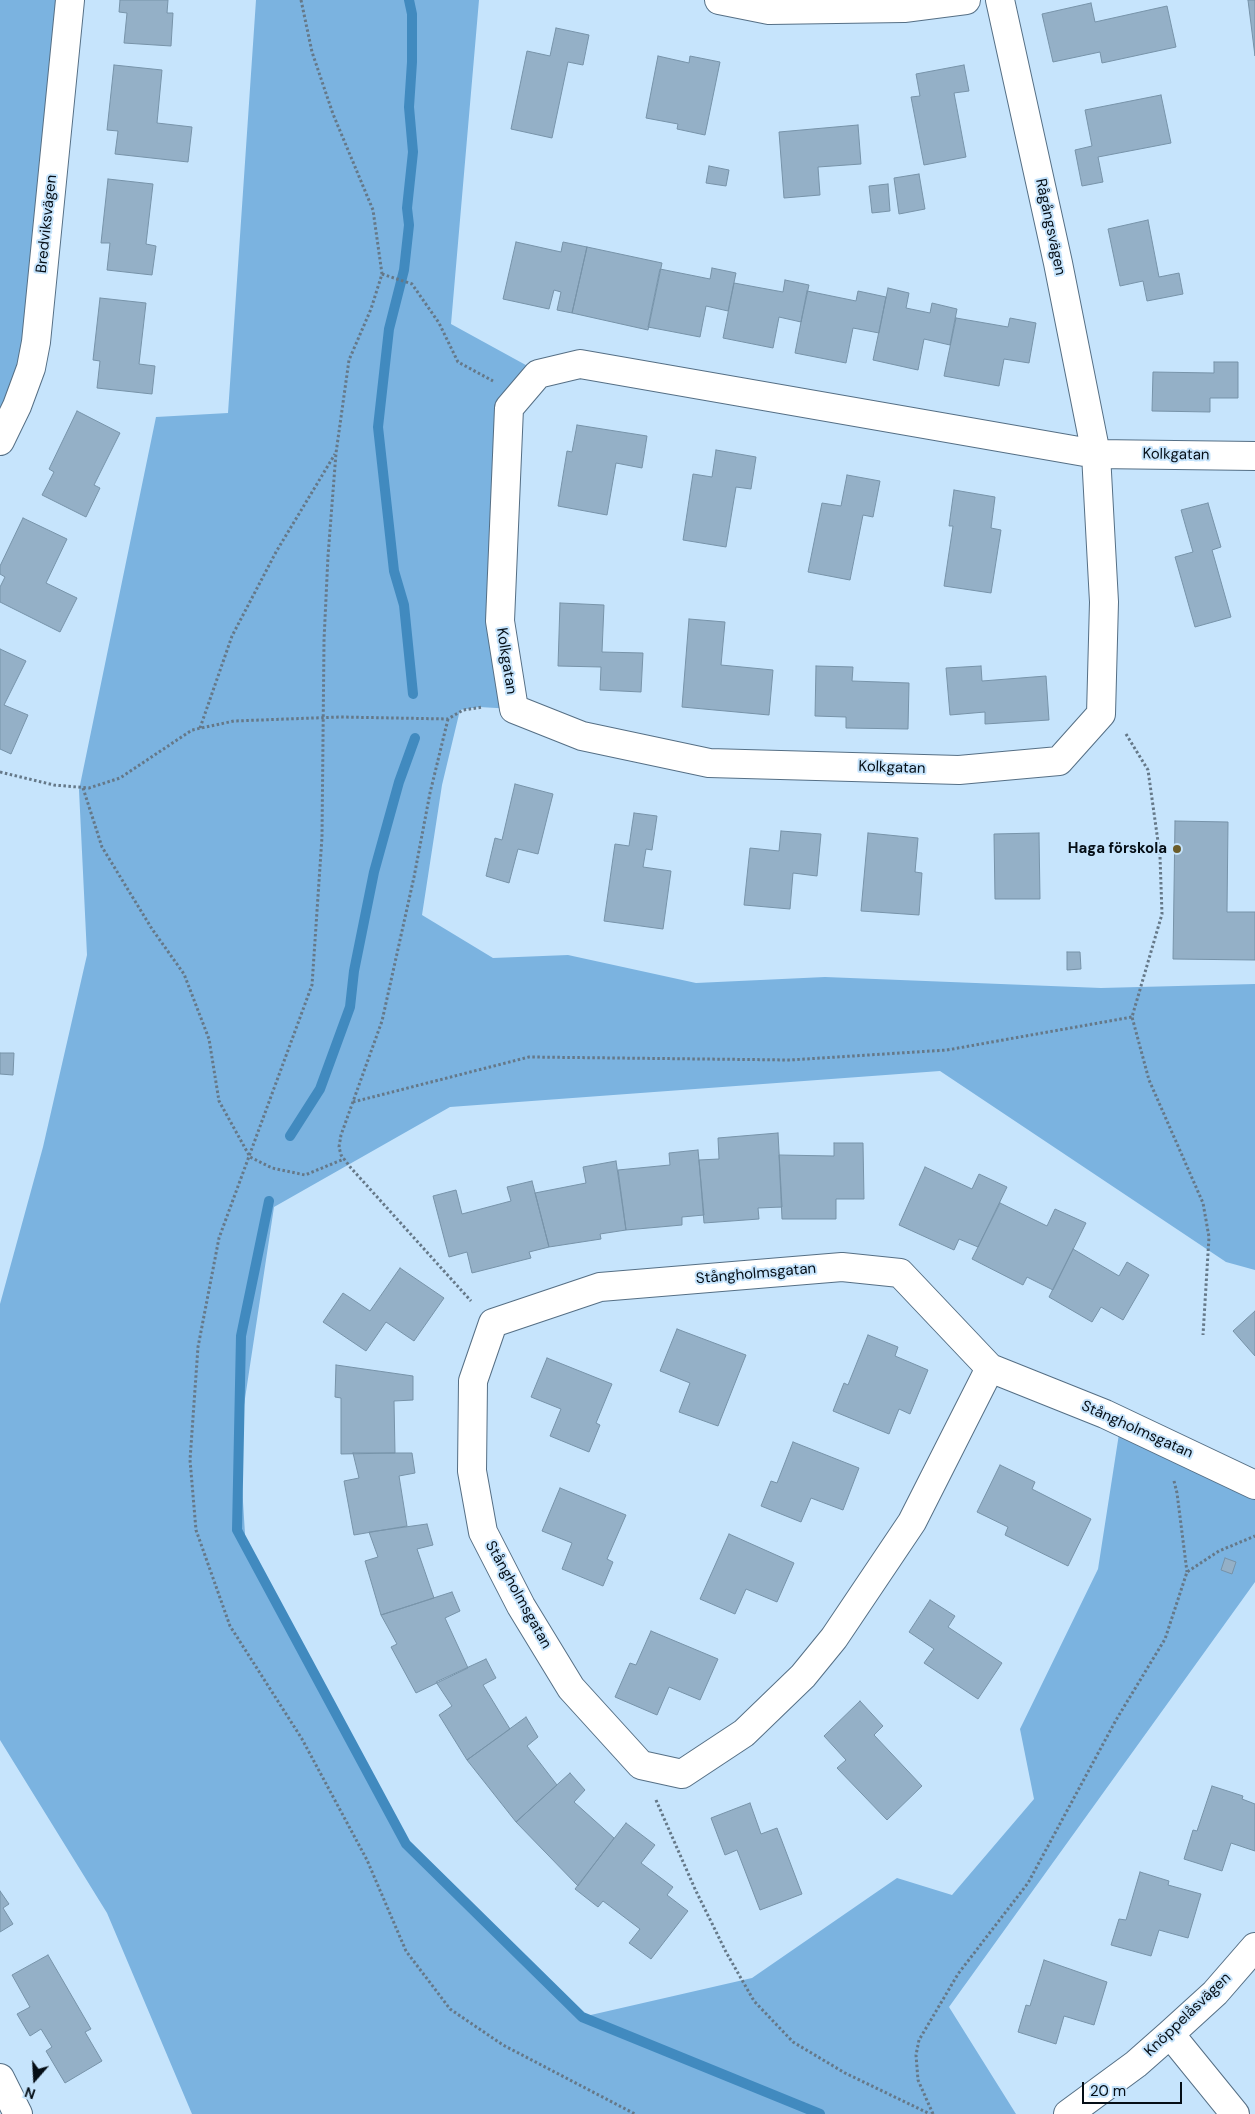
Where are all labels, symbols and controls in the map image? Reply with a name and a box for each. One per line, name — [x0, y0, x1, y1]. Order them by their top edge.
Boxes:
street label: Bredviksvägen — [33, 174, 61, 274]
street label: Rågångsvägen — [1031, 177, 1069, 277]
street label: Kolkgatan — [1142, 445, 1210, 465]
street label: Kolkgatan — [492, 626, 520, 696]
street label: Kolkgatan — [858, 758, 926, 778]
place label: Haga förskola — [1068, 840, 1167, 858]
marker: Haga förskola — [1171, 843, 1183, 855]
street label: Stångholmsgatan — [695, 1260, 817, 1288]
street label: Stångholmsgatan — [1078, 1397, 1196, 1463]
street label: Stångholmsgatan — [481, 1538, 555, 1652]
street label: Knöppelåsvägen — [1141, 1969, 1235, 2061]
north arrow — [10, 2054, 60, 2104]
scale bar — [1085, 2072, 1185, 2104]
text: 20 m — [1090, 2081, 1126, 2101]
text: N — [22, 2083, 38, 2103]

